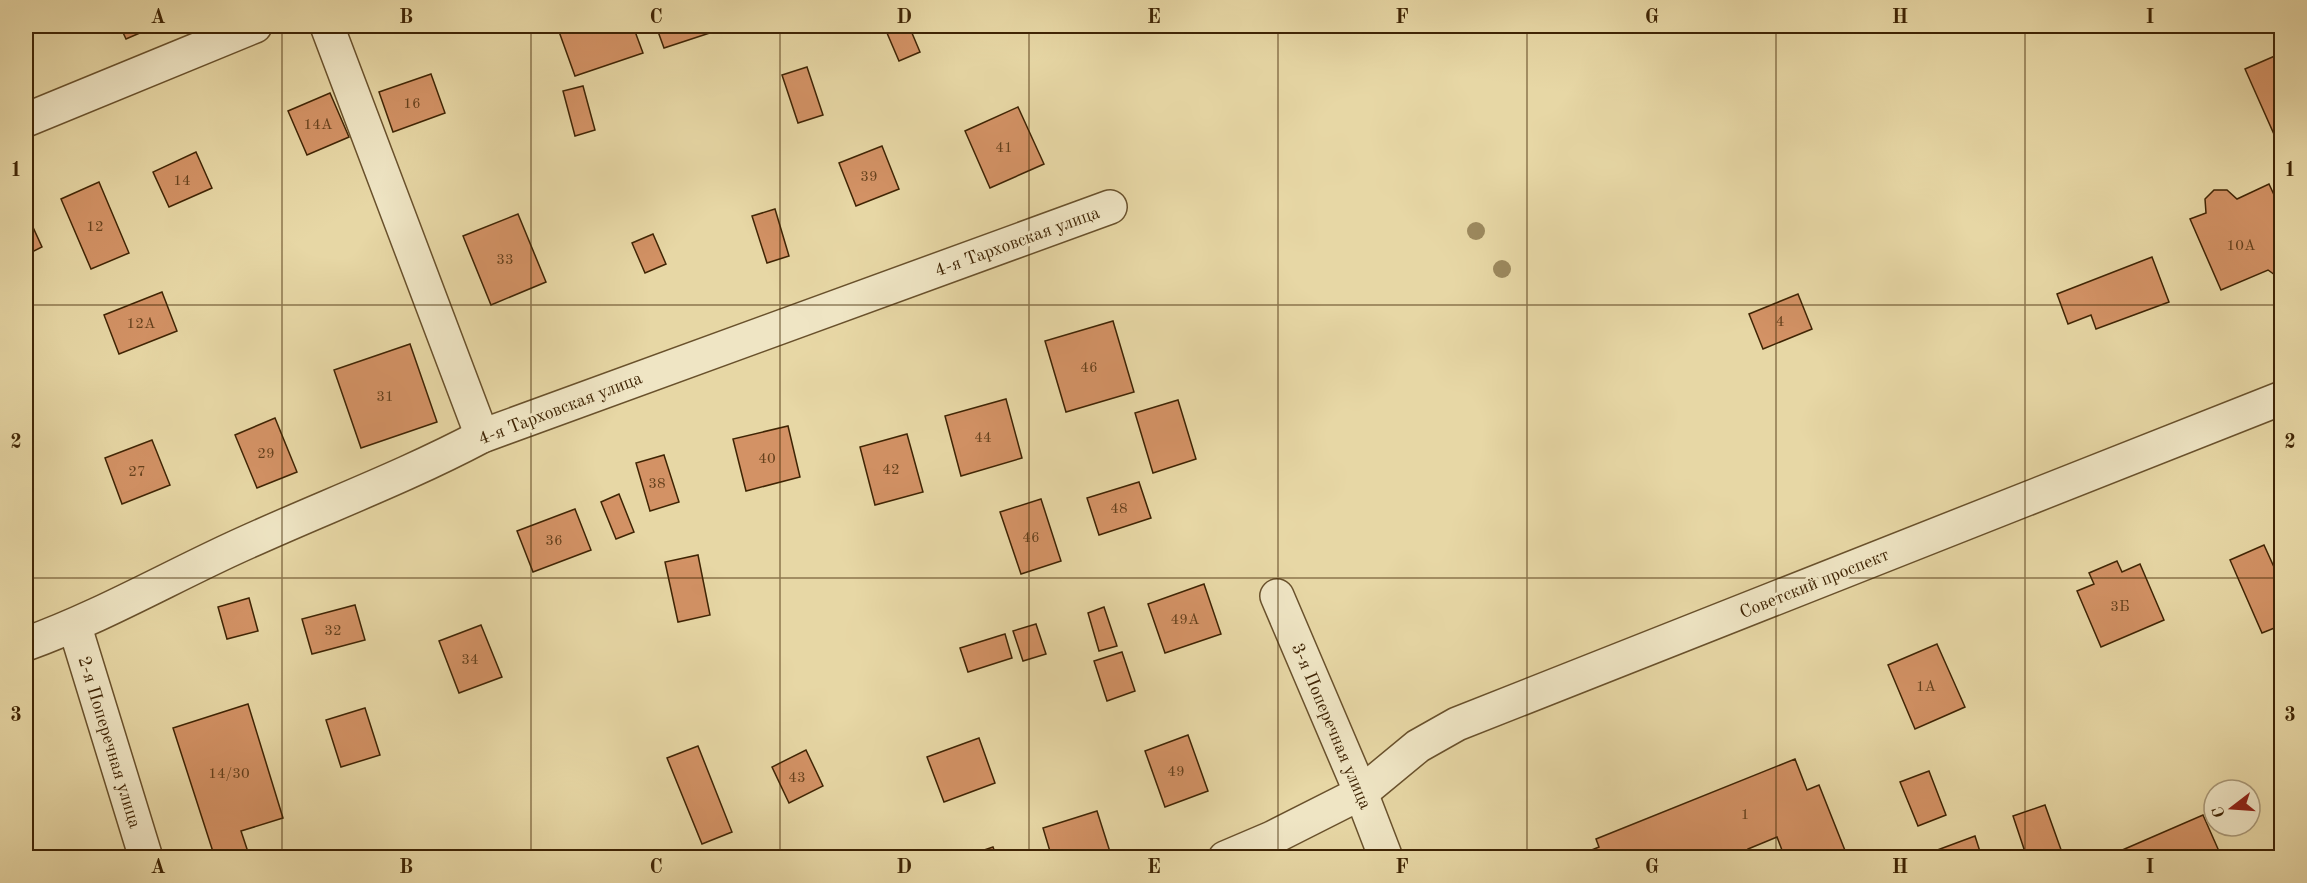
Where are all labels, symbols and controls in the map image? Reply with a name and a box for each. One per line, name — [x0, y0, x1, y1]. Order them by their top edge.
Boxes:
text: A — [150, 8, 166, 28]
text: B — [399, 8, 413, 28]
text: C — [649, 8, 663, 28]
text: D — [896, 8, 912, 28]
text: E — [1147, 8, 1161, 28]
text: F — [1395, 8, 1409, 28]
text: G — [1645, 8, 1659, 28]
text: H — [1892, 8, 1908, 28]
text: I — [2146, 8, 2154, 28]
house number: 16 — [403, 97, 421, 112]
house number: 14А — [304, 118, 333, 133]
house number: 41 — [995, 141, 1013, 156]
text: 1 — [10, 161, 22, 181]
text: 1 — [2284, 161, 2296, 181]
house number: 39 — [860, 170, 878, 185]
house number: 14 — [173, 174, 191, 189]
street label: 4-я Тарховская улица — [933, 204, 1102, 280]
house number: 12 — [86, 220, 104, 235]
house number: 10А — [2227, 239, 2256, 254]
house number: 33 — [496, 253, 514, 268]
house number: 4 — [1776, 315, 1784, 330]
house number: 12А — [127, 317, 156, 332]
house number: 46 — [1080, 361, 1098, 376]
street label: 4-я Тарховская улица — [476, 369, 645, 448]
house number: 31 — [376, 390, 394, 405]
house number: 44 — [974, 431, 992, 446]
text: 2 — [10, 433, 22, 453]
text: 2 — [2284, 433, 2296, 453]
house number: 29 — [257, 447, 275, 462]
house number: 40 — [758, 452, 776, 467]
house number: 42 — [882, 463, 900, 478]
house number: 27 — [128, 465, 146, 480]
house number: 38 — [648, 477, 666, 492]
house number: 48 — [1110, 502, 1128, 517]
house number: 46 — [1022, 531, 1040, 546]
house number: 36 — [545, 534, 563, 549]
street label: Советский проспект — [1737, 546, 1892, 622]
house number: 3Б — [2110, 600, 2130, 615]
house number: 49А — [1171, 613, 1200, 628]
house number: 32 — [324, 624, 342, 639]
street label: 3-я Поперечная улица — [1288, 641, 1374, 812]
house number: 34 — [461, 653, 479, 668]
street label: 2-я Поперечная улица — [74, 654, 144, 830]
house number: 1А — [1916, 680, 1937, 695]
text: 3 — [10, 706, 22, 726]
text: 3 — [2284, 706, 2296, 726]
house number: 49 — [1167, 765, 1185, 780]
house number: 14/30 — [208, 767, 250, 782]
house number: 43 — [788, 771, 806, 786]
north arrow — [2202, 778, 2262, 838]
text: С — [2210, 804, 2229, 819]
house number: 1 — [1741, 808, 1749, 823]
text: A — [150, 858, 166, 878]
text: B — [399, 858, 413, 878]
text: C — [649, 858, 663, 878]
text: D — [896, 858, 912, 878]
text: E — [1147, 858, 1161, 878]
text: F — [1395, 858, 1409, 878]
text: G — [1645, 858, 1659, 878]
text: H — [1892, 858, 1908, 878]
text: I — [2146, 858, 2154, 878]

